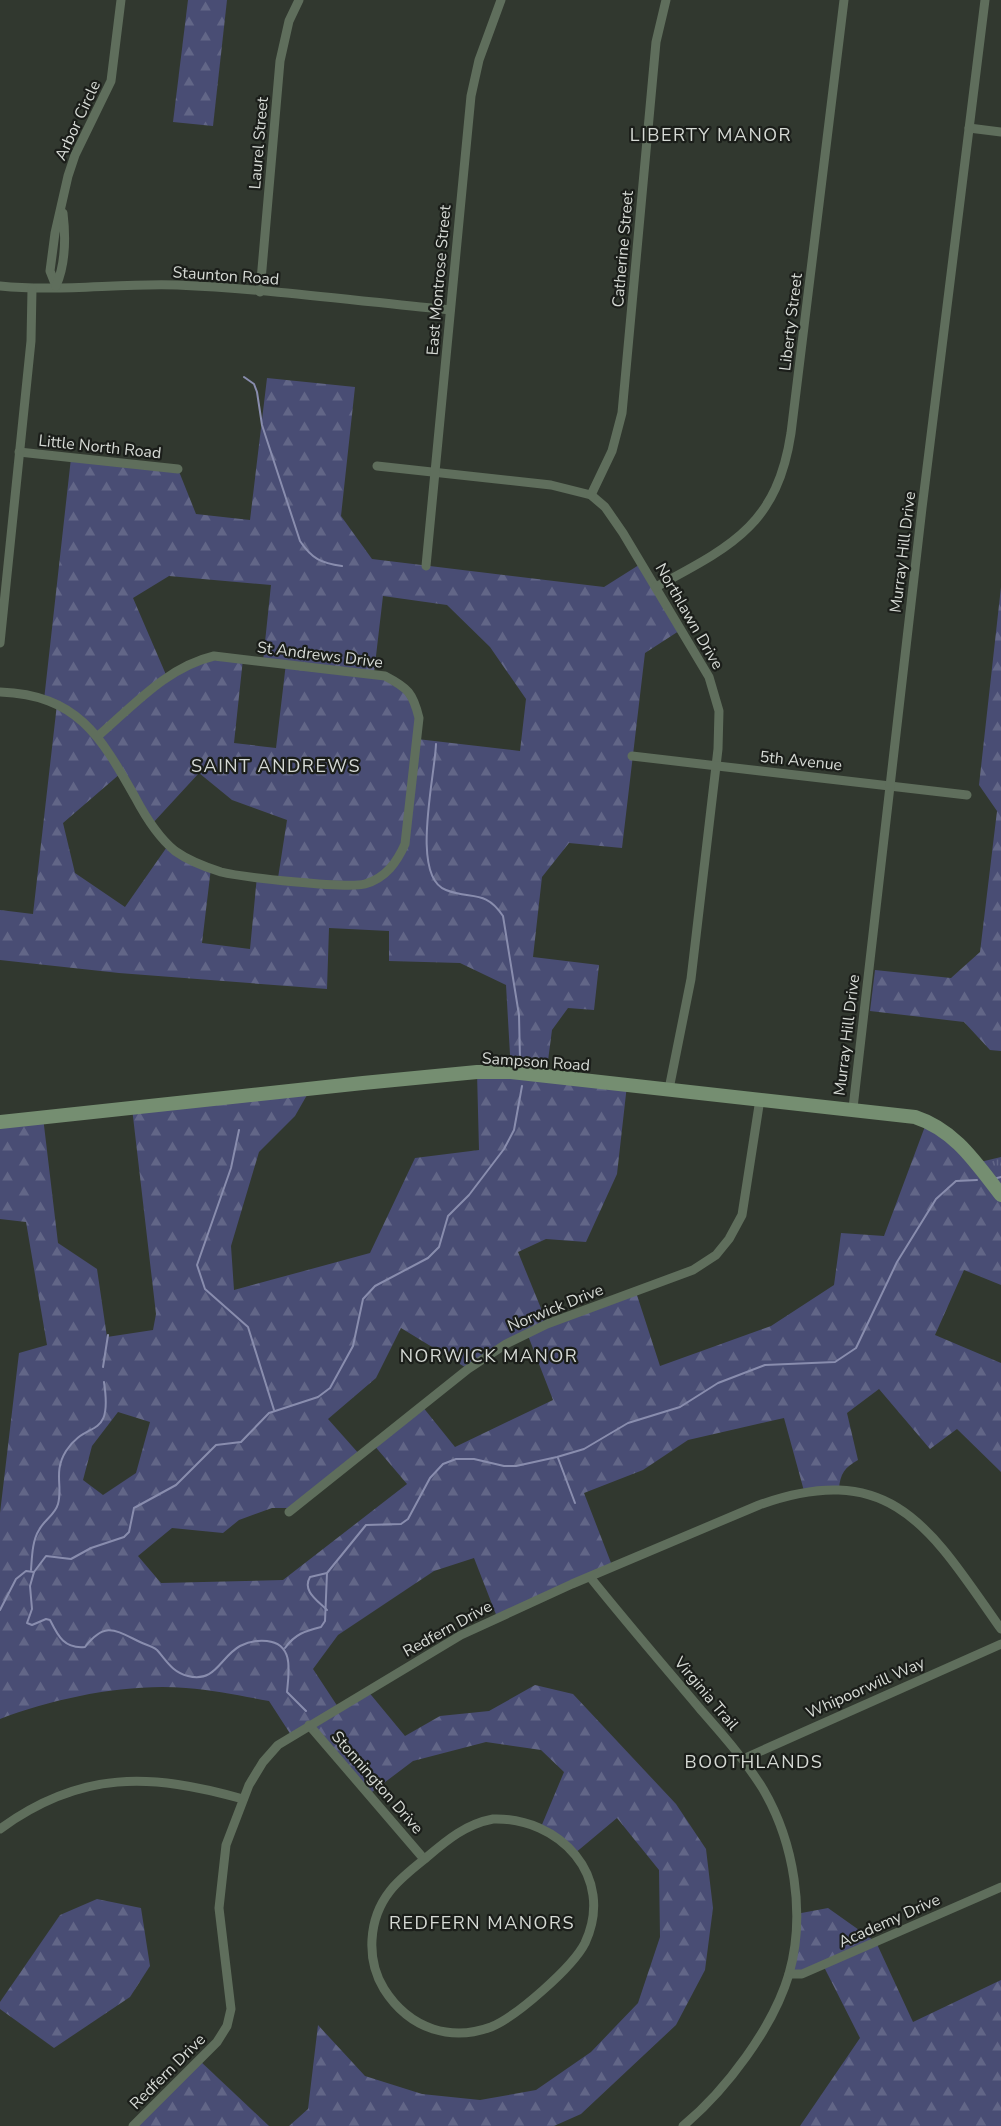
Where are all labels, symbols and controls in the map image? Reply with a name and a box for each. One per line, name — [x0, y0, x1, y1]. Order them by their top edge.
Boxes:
street label: Arbor Circle — [50, 77, 106, 164]
street label: Laurel Street — [244, 96, 274, 190]
district label: LIBERTY MANOR — [630, 123, 792, 147]
street label: Catherine Street — [607, 189, 639, 308]
street label: East Montrose Street — [421, 204, 457, 356]
street label: Staunton Road — [172, 261, 280, 291]
street label: Liberty Street — [774, 272, 808, 372]
street label: Little North Road — [37, 430, 163, 464]
street label: Murray Hill Drive — [885, 490, 921, 614]
street label: Northlawn Drive — [650, 559, 728, 674]
street label: St Andrews Drive — [256, 636, 384, 674]
street label: 5th Avenue — [759, 746, 843, 776]
district label: SAINT ANDREWS — [191, 754, 361, 778]
street label: Murray Hill Drive — [829, 973, 865, 1097]
street label: Sampson Road — [481, 1047, 591, 1077]
street label: Norwick Drive — [504, 1279, 607, 1337]
district label: NORWICK MANOR — [400, 1344, 578, 1368]
street label: Redfern Drive — [399, 1595, 496, 1662]
street label: Virginia Trail — [668, 1651, 744, 1735]
street label: Whipoorwill Way — [803, 1652, 929, 1724]
street label: Stonnington Drive — [326, 1726, 428, 1839]
district label: BOOTHLANDS — [685, 1750, 823, 1774]
street label: Academy Drive — [835, 1889, 944, 1953]
district label: REDFERN MANORS — [389, 1911, 575, 1935]
street label: Redfern Drive — [125, 2029, 210, 2114]

